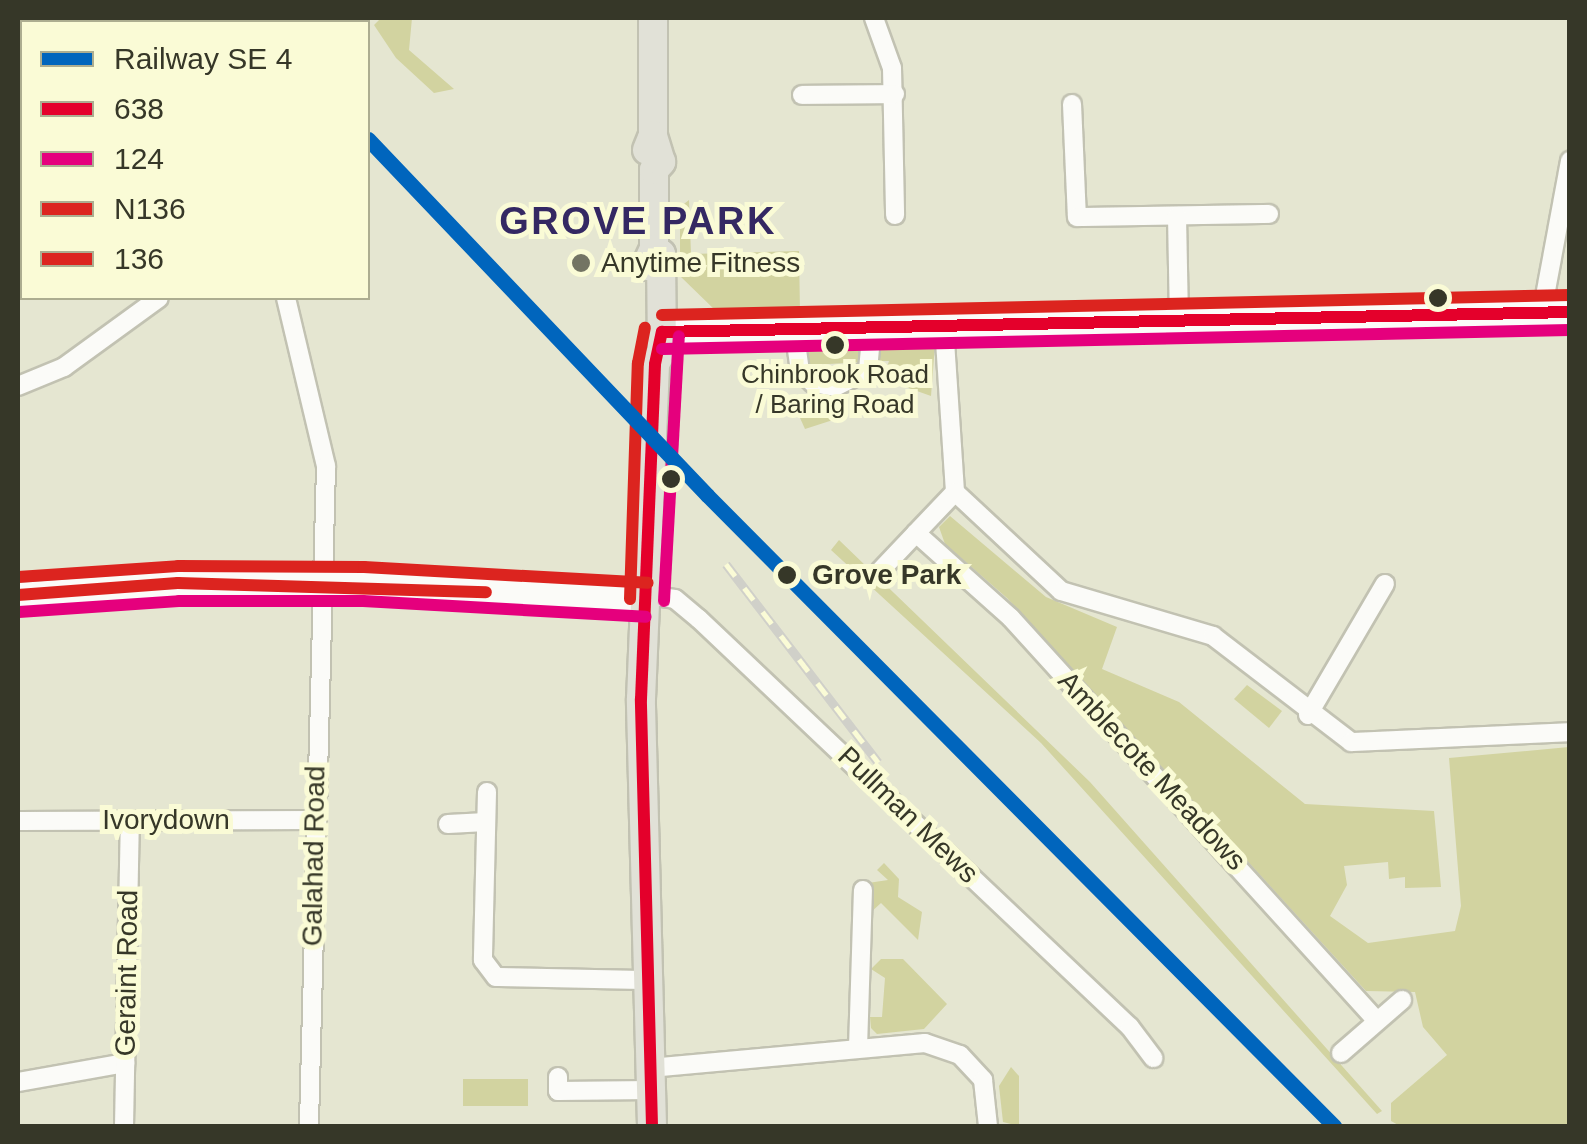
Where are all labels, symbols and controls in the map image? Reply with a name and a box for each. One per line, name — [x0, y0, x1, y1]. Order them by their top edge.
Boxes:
legend — [20, 20, 370, 300]
text: Railway SE 4 — [114, 42, 292, 75]
text: 638 — [114, 92, 164, 125]
text: 124 — [114, 142, 164, 175]
text: N136 — [114, 192, 186, 225]
district label: GROVE PARK — [499, 199, 777, 245]
text: 136 — [114, 242, 164, 275]
place label: Anytime Fitness — [601, 246, 800, 280]
marker: Anytime Fitness — [570, 252, 592, 274]
unlabelled marker — [1428, 288, 1448, 308]
marker: Chinbrook Road / Baring Road — [825, 335, 845, 355]
place label: Chinbrook Road / Baring Road — [741, 359, 929, 420]
unlabelled marker — [661, 469, 681, 489]
place label: Grove Park — [812, 558, 961, 592]
marker: Grove Park — [771, 559, 803, 591]
street label: Amblecote Meadows — [1051, 665, 1253, 877]
street label: Pullman Mews — [831, 740, 985, 890]
street label: Galahad Road — [296, 765, 332, 947]
street label: Ivorydown — [102, 803, 230, 837]
street label: Geraint Road — [109, 889, 145, 1057]

